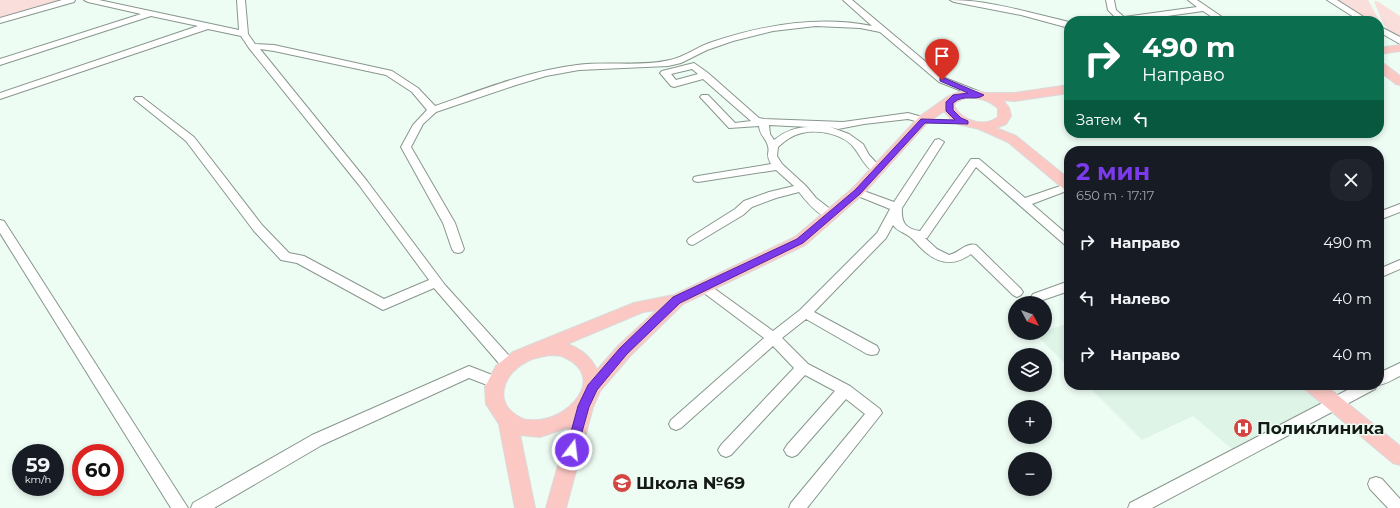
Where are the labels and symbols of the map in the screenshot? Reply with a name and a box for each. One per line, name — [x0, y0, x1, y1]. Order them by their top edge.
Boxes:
pin — [925, 39, 959, 80]
north arrow — [1008, 296, 1052, 340]
hospital icon: Поликлиника — [1232, 417, 1254, 439]
place label: Поликлиника — [1257, 418, 1384, 438]
position arrow — [551, 429, 593, 471]
speed limit sign: 60 — [72, 444, 124, 496]
school or university icon: Школа №69 — [611, 472, 633, 494]
place label: Школа №69 — [636, 473, 745, 493]

